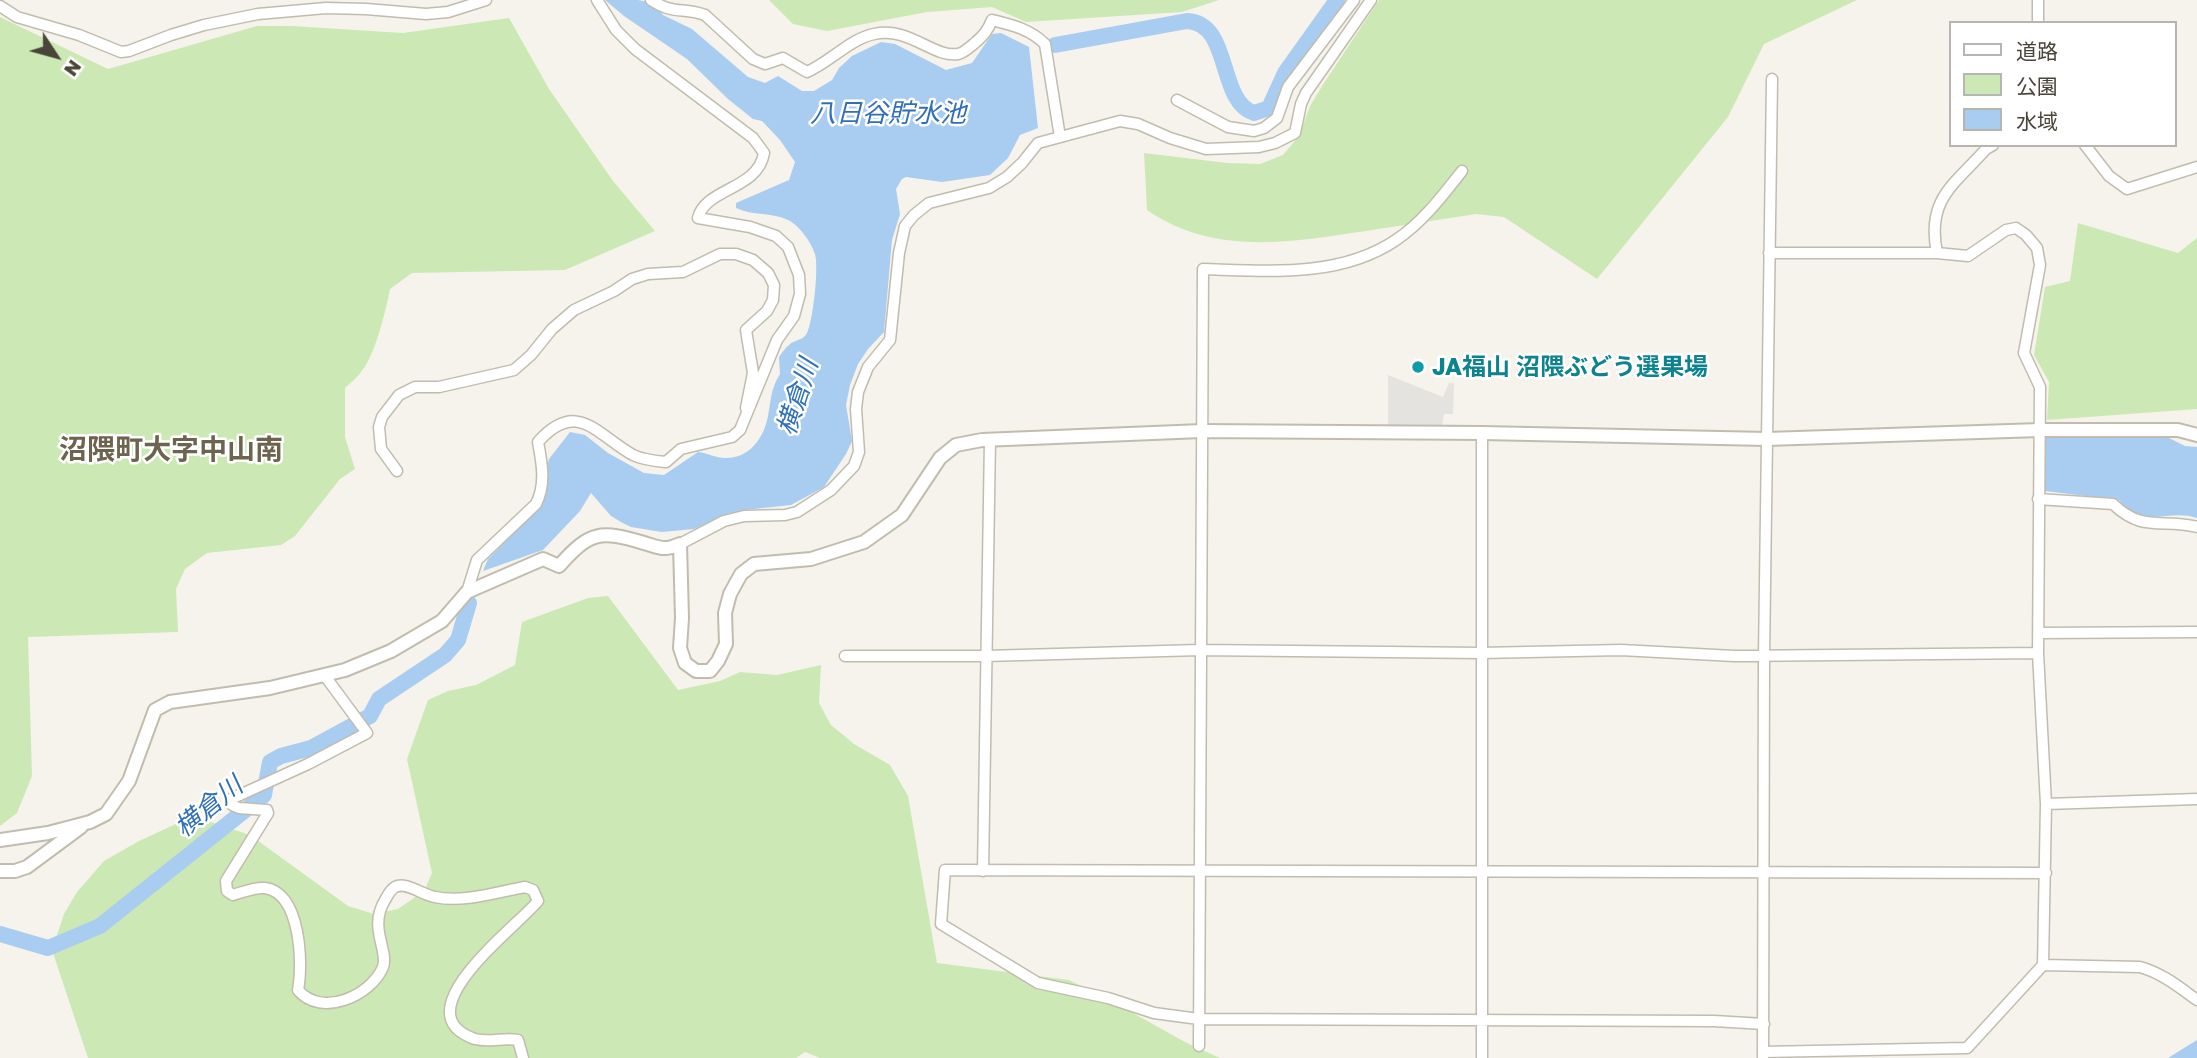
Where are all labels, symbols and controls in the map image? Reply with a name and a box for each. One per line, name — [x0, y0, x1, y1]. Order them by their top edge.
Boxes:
north arrow — [21, 21, 91, 91]
legend — [1948, 21, 2176, 147]
text: 道路 — [2016, 38, 2058, 64]
text: N — [60, 56, 87, 81]
text: 公園 — [2016, 73, 2058, 99]
water label: 八日谷貯水池 — [810, 98, 966, 130]
text: 水域 — [2016, 108, 2058, 134]
place label: JA福山 沼隈ぶどう選果場 — [1432, 353, 1708, 381]
water label: 横倉川 — [771, 355, 825, 439]
marker: JA福山 沼隈ぶどう選果場 — [1410, 359, 1426, 375]
district label: 沼隈町大字中山南 — [59, 433, 283, 467]
water label: 横倉川 — [169, 770, 249, 844]

